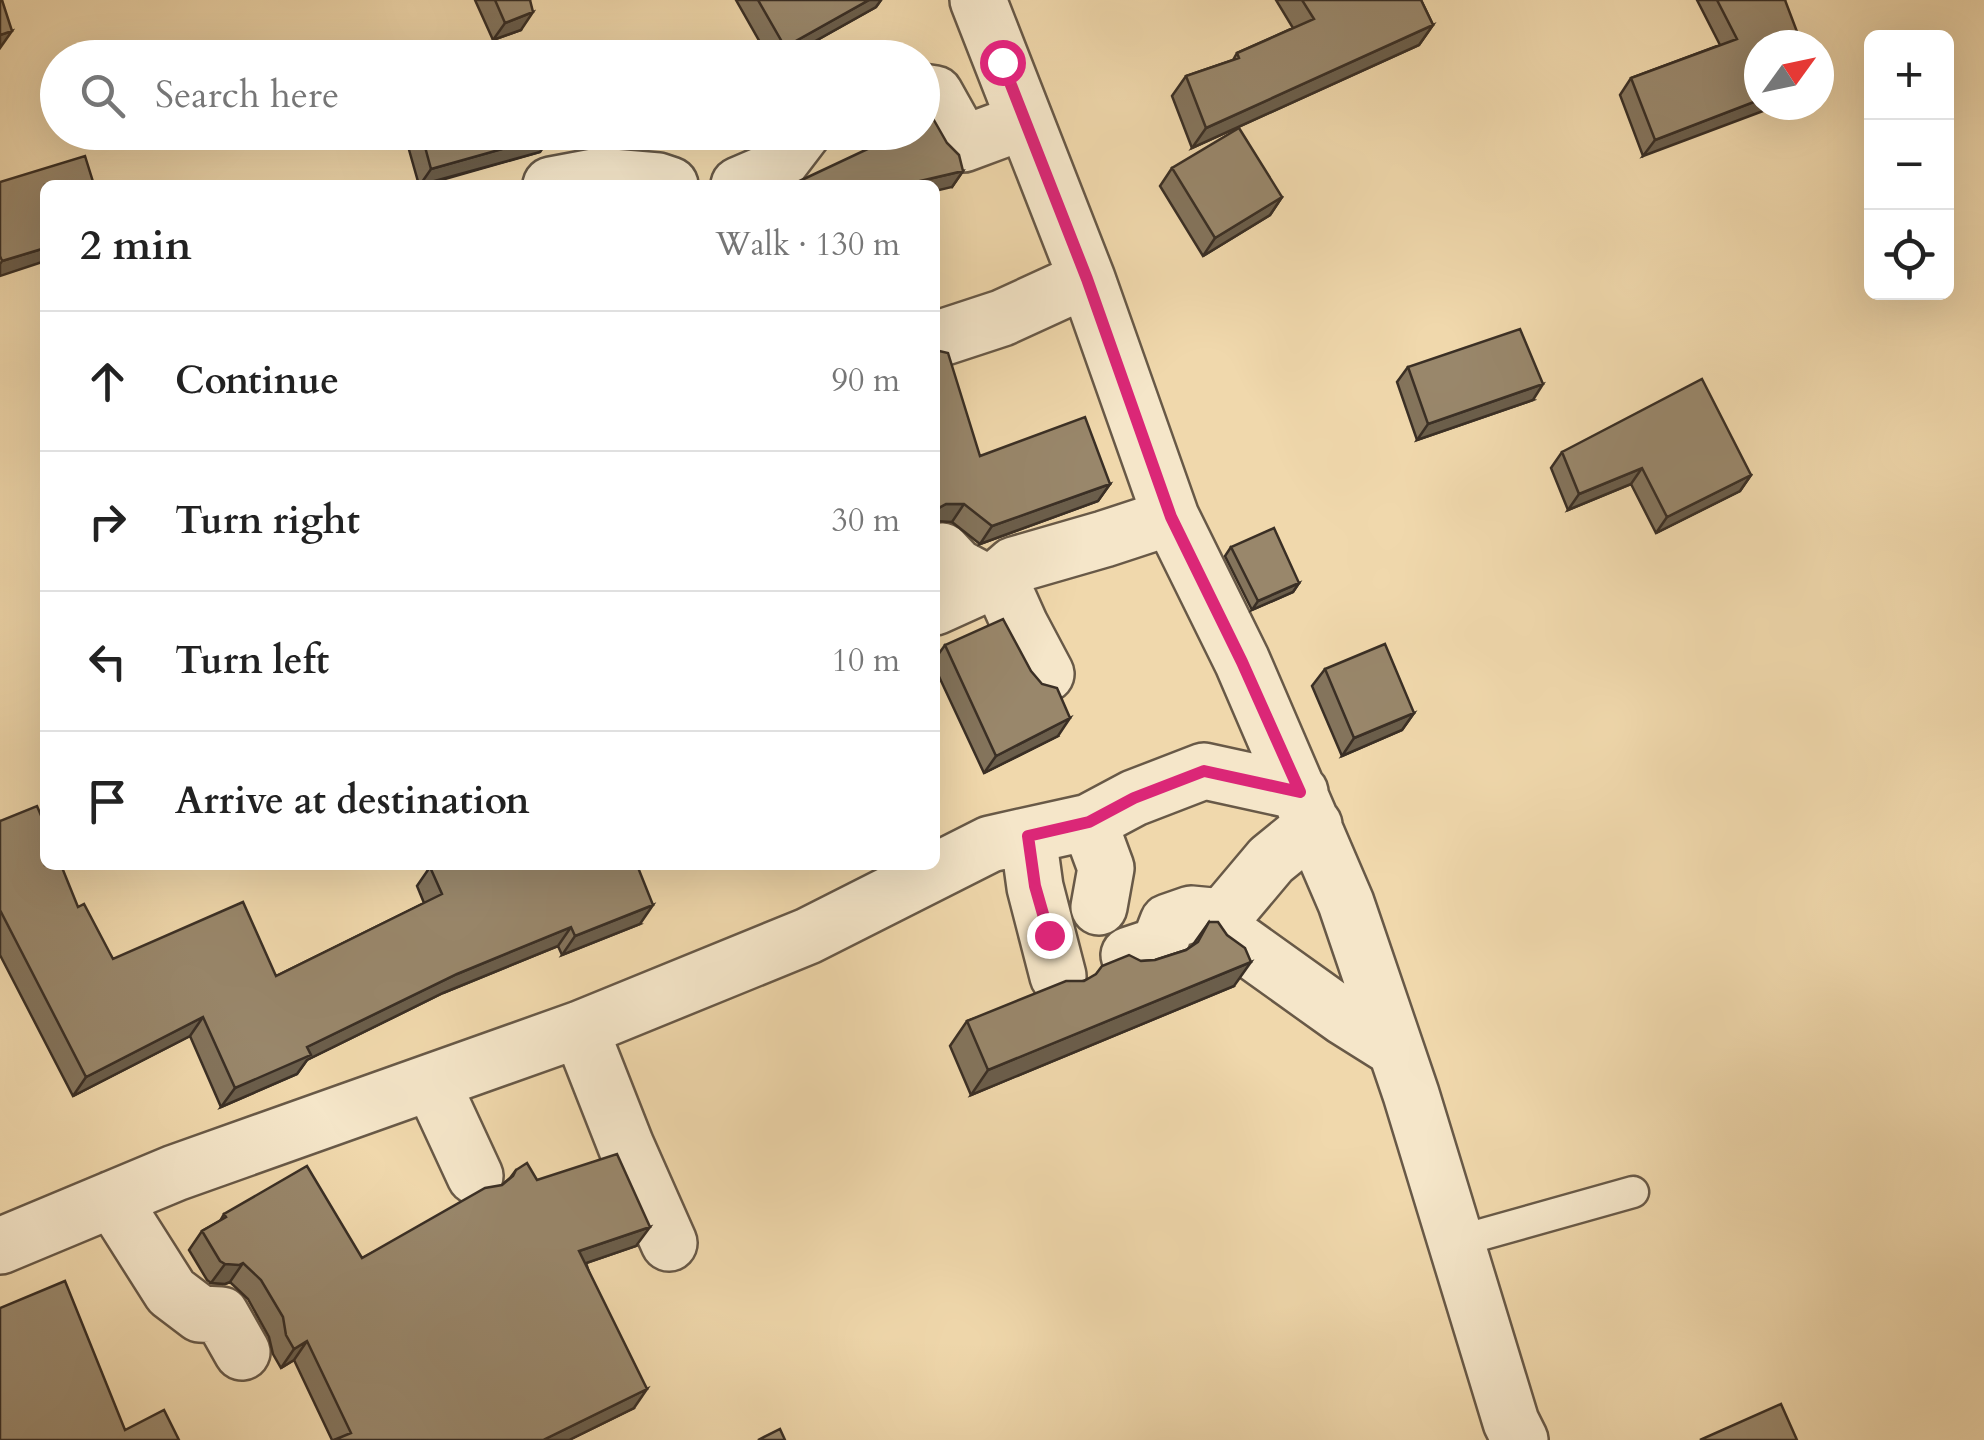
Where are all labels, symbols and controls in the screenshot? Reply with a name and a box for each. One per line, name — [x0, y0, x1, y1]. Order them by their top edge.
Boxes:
north arrow — [1744, 30, 1834, 120]
map controls — [1864, 30, 1954, 300]
button: + — [1864, 30, 1954, 120]
search box — [40, 40, 940, 150]
route start — [980, 40, 1026, 86]
icon: search — [75, 68, 130, 123]
text: Search here — [155, 69, 339, 121]
button: − — [1864, 120, 1954, 210]
button: locate — [1864, 210, 1954, 300]
text: 2 min — [80, 217, 192, 274]
text: Walk · 130 m — [715, 223, 900, 267]
icon: ahead — [80, 354, 135, 409]
text: Continue — [175, 355, 339, 407]
text: 90 m — [832, 359, 900, 403]
icon: right — [80, 494, 135, 549]
text: Turn right — [175, 495, 360, 547]
text: 30 m — [832, 499, 900, 543]
icon: left — [80, 634, 135, 689]
text: Turn left — [175, 635, 329, 687]
text: 10 m — [832, 639, 900, 683]
icon: arrive — [80, 774, 135, 829]
text: Arrive at destination — [175, 775, 530, 827]
route end — [1027, 913, 1073, 959]

